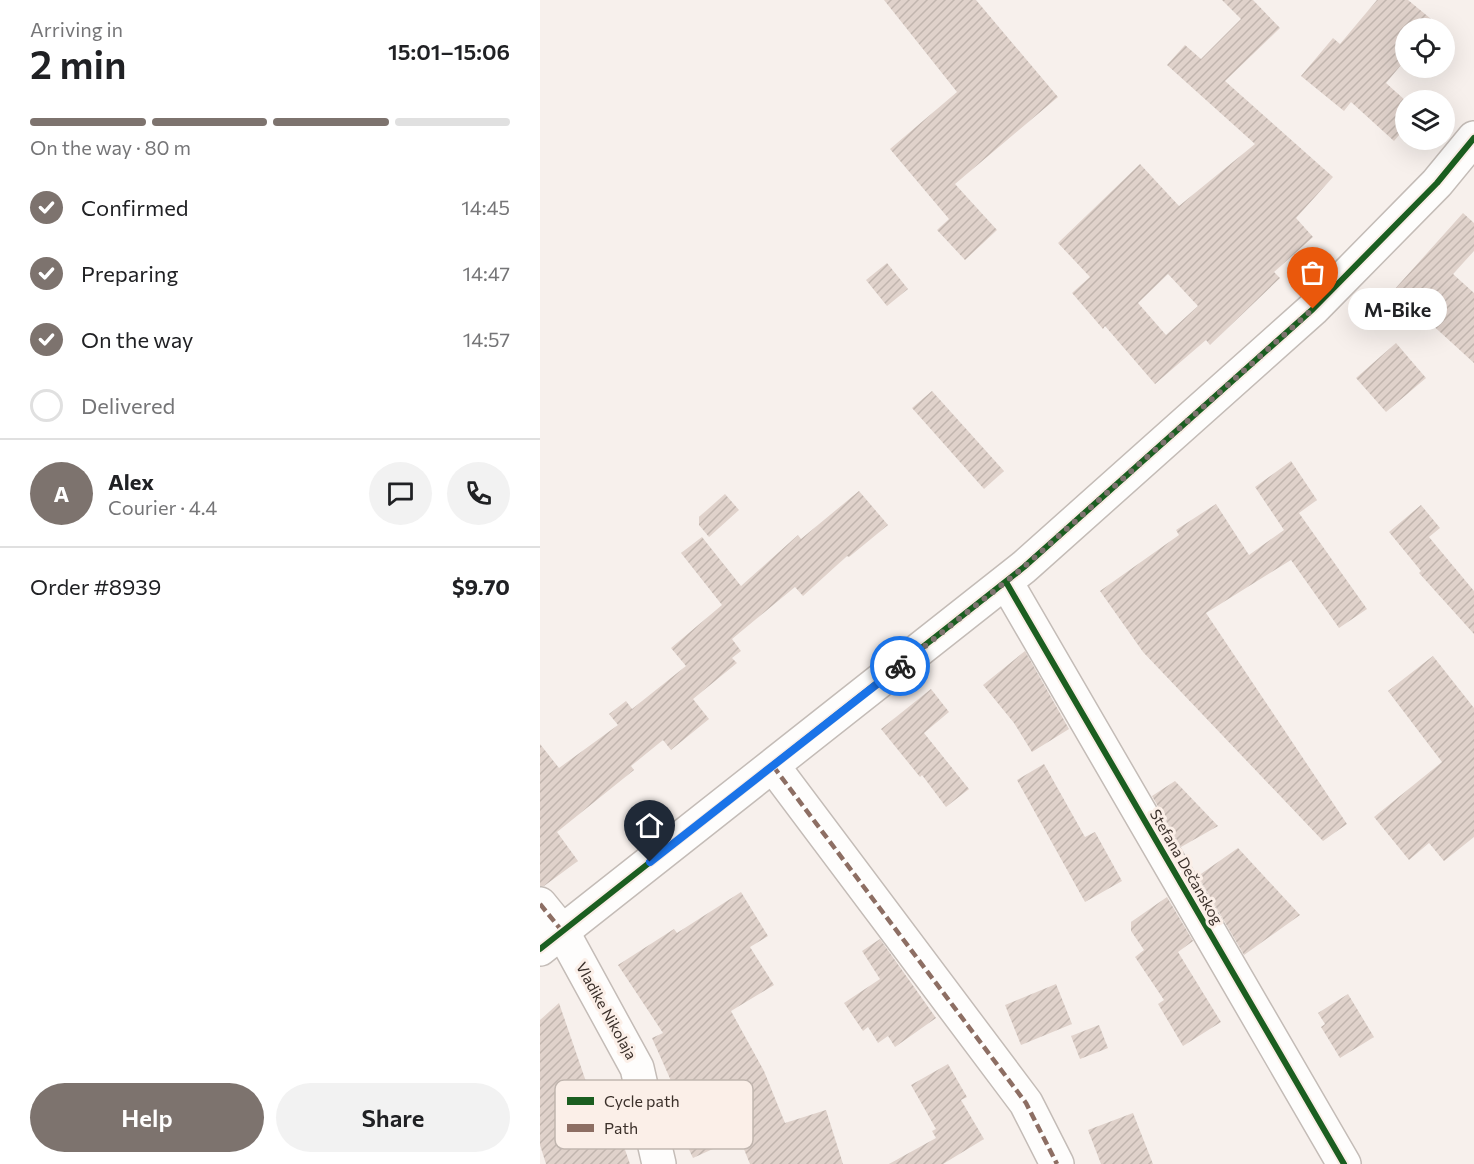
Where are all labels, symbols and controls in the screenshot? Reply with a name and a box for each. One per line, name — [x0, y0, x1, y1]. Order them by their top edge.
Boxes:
text: Arriving in — [30, 17, 123, 41]
map controls — [1395, 18, 1455, 150]
button: locate — [1395, 18, 1455, 78]
text: 15:01–15:06 — [388, 38, 510, 65]
text: 2 min — [30, 39, 127, 87]
button: layers — [1395, 90, 1455, 150]
text: On the way · 80 m — [30, 135, 191, 159]
icon: check — [30, 191, 63, 224]
text: Confirmed — [81, 194, 188, 221]
text: 14:45 — [461, 195, 510, 219]
pin — [1287, 247, 1338, 309]
icon: bag — [1296, 256, 1329, 289]
icon: check — [30, 257, 63, 290]
text: Preparing — [81, 260, 178, 287]
text: 14:47 — [463, 261, 510, 285]
callout: M-Bike — [1349, 288, 1448, 330]
text: M-Bike — [1364, 297, 1431, 321]
icon: check — [30, 323, 63, 356]
text: On the way — [81, 326, 193, 353]
text: 14:57 — [463, 327, 510, 351]
text: Delivered — [81, 392, 175, 419]
button: chat — [369, 462, 432, 525]
button: phone — [447, 462, 510, 525]
text: Alex — [108, 468, 154, 495]
text: A — [54, 480, 69, 507]
text: Courier · 4.4 — [108, 495, 217, 519]
text: Order #8939 — [30, 573, 161, 600]
text: $9.70 — [452, 573, 510, 600]
courier — [870, 636, 930, 696]
icon: bike — [884, 650, 917, 683]
pin — [624, 800, 675, 862]
street label: Stefana Dečanskog — [1147, 806, 1227, 927]
icon: home — [633, 809, 666, 842]
street label: Vladike Nikolaja — [573, 959, 641, 1062]
legend — [555, 1080, 753, 1149]
button: Help — [30, 1083, 264, 1152]
button: Share — [276, 1083, 510, 1152]
text: Cycle path — [604, 1091, 680, 1110]
text: Path — [604, 1118, 638, 1137]

